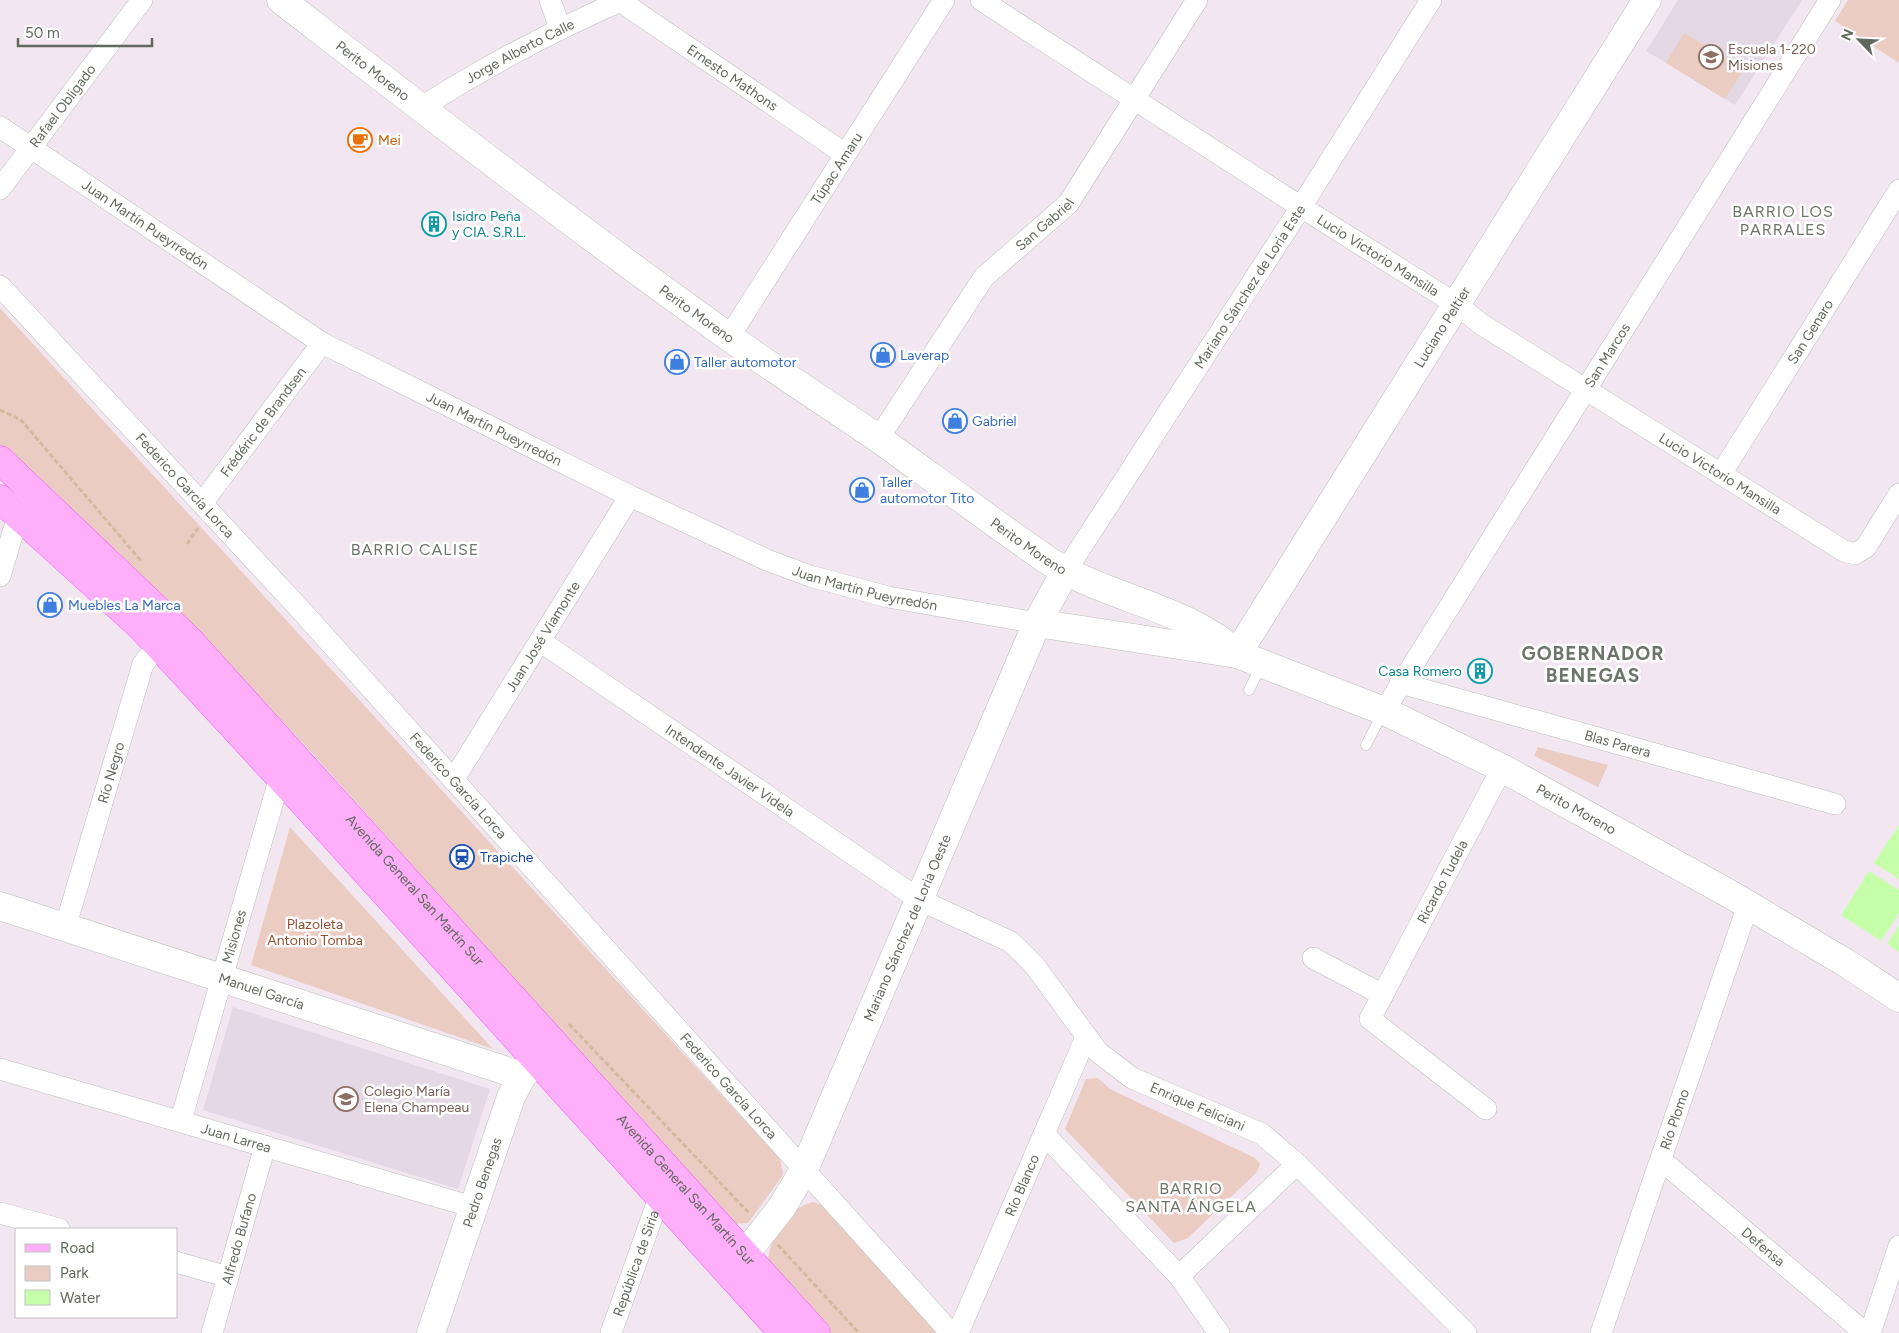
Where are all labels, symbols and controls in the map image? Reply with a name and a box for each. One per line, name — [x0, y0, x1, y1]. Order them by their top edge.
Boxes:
scale bar — [18, 15, 151, 47]
street label: Jorge Alberto Calle — [462, 15, 577, 87]
north arrow — [1834, 15, 1884, 65]
text: 50 m — [25, 24, 60, 42]
text: N — [1838, 27, 1858, 43]
street label: Perito Moreno — [333, 37, 413, 105]
street label: Ernesto Mathons — [684, 41, 781, 114]
place label: Escuela 1-220 Misiones — [1728, 41, 1816, 74]
school or university icon: Escuela 1-220 Misiones — [1698, 44, 1724, 70]
street label: Rafael Obligado — [26, 61, 99, 151]
cafe icon: Mei — [347, 127, 373, 153]
street label: Túpac Amaru — [807, 129, 866, 208]
place label: Mei — [378, 132, 401, 149]
street label: Juan Martín Pueyrredón — [79, 176, 212, 273]
street label: San Gabriel — [1012, 195, 1078, 254]
street label: Mariano Sánchez de Loria Este — [1190, 201, 1309, 372]
district label: BARRIO LOS PARRALES — [1732, 202, 1834, 239]
place label: Isidro Peña y CIA. S.R.L. — [452, 208, 526, 241]
building icon: Isidro Peña y CIA. S.R.L. — [421, 211, 447, 237]
street label: Lucio Victorio Mansilla — [1314, 211, 1442, 300]
street label: Perito Moreno — [656, 281, 738, 347]
street label: Luciano Peltier — [1410, 283, 1474, 370]
street label: San Genaro — [1784, 296, 1837, 367]
street label: San Marcos — [1581, 320, 1634, 391]
shop icon: Laverap — [870, 342, 896, 368]
place label: Laverap — [900, 347, 949, 364]
shop icon: Taller automotor — [664, 349, 690, 375]
place label: Taller automotor — [694, 354, 797, 371]
street label: Frédéric de Brandsen — [216, 364, 310, 480]
street label: Juan Martín Pueyrredón — [424, 388, 565, 469]
shop icon: Gabriel — [942, 408, 968, 434]
place label: Gabriel — [972, 413, 1017, 430]
street label: Federico García Lorca — [132, 429, 238, 541]
street label: Lucio Victorio Mansilla — [1656, 429, 1784, 518]
place label: Taller automotor Tito — [880, 474, 974, 507]
shop icon: Taller automotor Tito — [849, 477, 875, 503]
street label: Perito Moreno — [987, 514, 1070, 578]
district label: BARRIO CALISE — [351, 540, 479, 559]
street label: Juan Martín Pueyrredón — [790, 562, 939, 614]
street label: Juan José Viamonte — [502, 577, 584, 695]
shop icon: Muebles La Marca — [37, 592, 63, 618]
place label: Muebles La Marca — [68, 597, 181, 614]
district label: GOBERNADOR BENEGAS — [1522, 642, 1664, 687]
building icon: Casa Romero — [1467, 658, 1493, 684]
place label: Casa Romero — [1378, 663, 1462, 680]
street label: Intendente Javier Videla — [662, 721, 798, 820]
street label: Blas Parera — [1583, 726, 1653, 761]
street label: Federico García Lorca — [406, 729, 511, 842]
street label: Río Negro — [94, 740, 128, 805]
street label: Perito Moreno — [1533, 780, 1619, 838]
street label: Avenida General San Martín Sur — [342, 811, 488, 969]
street label: Mariano Sánchez de Loria Oeste — [860, 831, 955, 1024]
street label: Ricardo Tudela — [1413, 837, 1471, 926]
station icon: Trapiche — [449, 844, 475, 870]
place label: Trapiche — [480, 849, 534, 866]
street label: Misiones — [218, 908, 250, 965]
park label: Plazoleta Antonio Tomba — [267, 916, 363, 949]
street label: Manuel García — [216, 969, 307, 1013]
street label: Federico García Lorca — [677, 1029, 781, 1142]
street label: Enrique Feliciani — [1148, 1078, 1248, 1134]
place label: Colegio María Elena Champeau — [364, 1083, 469, 1116]
school or university icon: Colegio María Elena Champeau — [333, 1086, 359, 1112]
street label: Río Plomo — [1656, 1087, 1693, 1152]
street label: Avenida General San Martín Sur — [613, 1110, 759, 1269]
street label: Juan Larrea — [199, 1120, 273, 1156]
street label: Pedro Benegas — [459, 1135, 505, 1230]
street label: Río Blanco — [1001, 1152, 1043, 1219]
district label: BARRIO SANTA ÁNGELA — [1125, 1179, 1257, 1216]
street label: Alfredo Bufano — [218, 1191, 260, 1287]
street label: República de Siria — [609, 1208, 662, 1319]
street label: Defensa — [1738, 1224, 1788, 1270]
legend — [15, 1228, 178, 1318]
text: Road — [60, 1239, 95, 1257]
text: Park — [60, 1264, 89, 1282]
text: Water — [60, 1289, 100, 1307]

